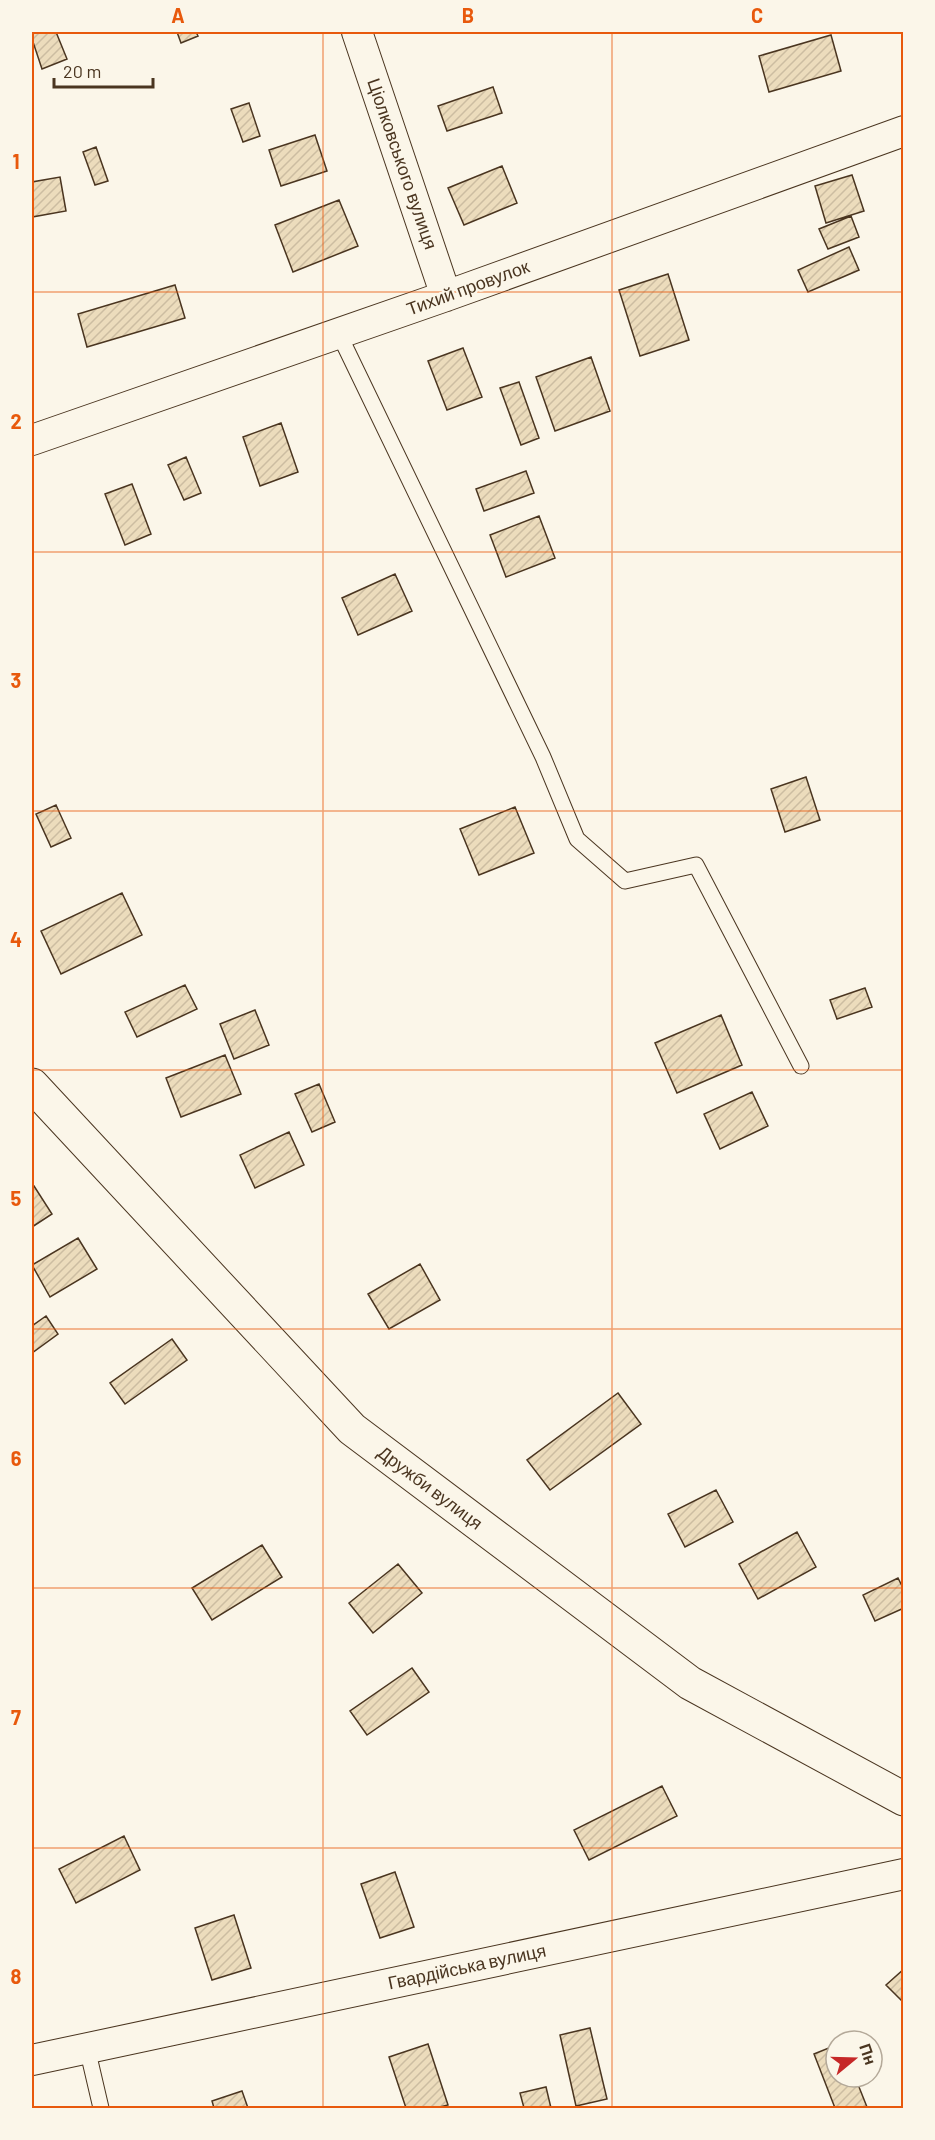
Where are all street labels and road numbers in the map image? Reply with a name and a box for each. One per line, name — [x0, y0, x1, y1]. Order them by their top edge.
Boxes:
street label: Ціолковського вулиця — [363, 75, 443, 252]
street label: Тихий провулок — [403, 255, 532, 319]
street label: Дружби вулиця — [374, 1441, 487, 1534]
street label: Гвардійська вулиця — [386, 1939, 548, 1994]

